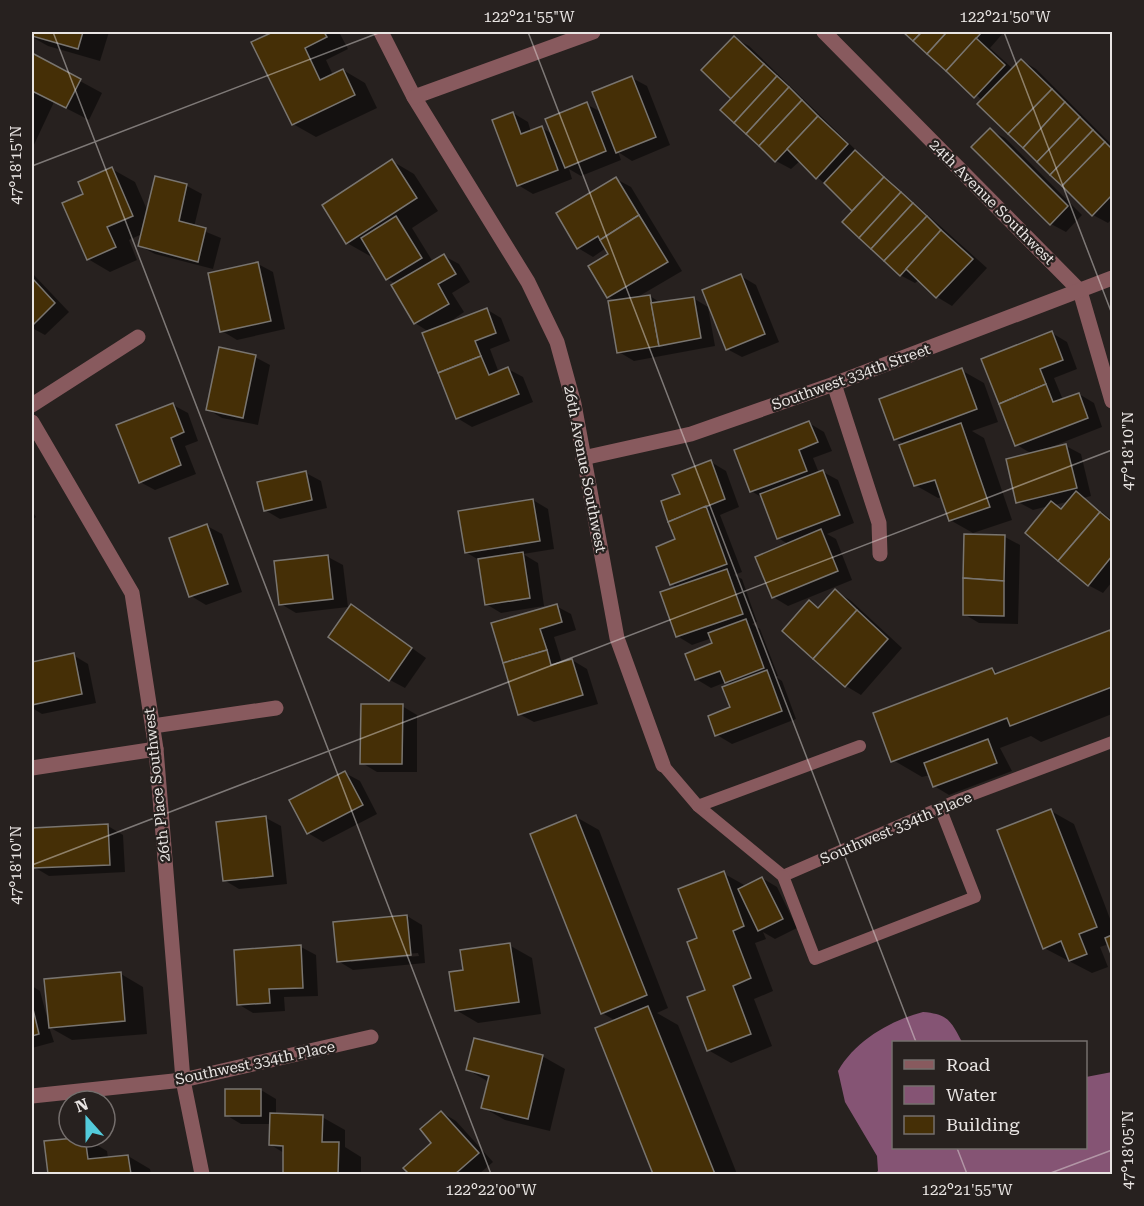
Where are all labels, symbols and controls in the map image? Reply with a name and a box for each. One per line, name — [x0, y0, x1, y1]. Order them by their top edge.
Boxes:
text: 122°21'55"W — [484, 8, 575, 26]
text: 122°21'50"W — [960, 8, 1051, 26]
text: 47°18'15"N — [7, 125, 25, 205]
street label: 24th Avenue Southwest — [926, 136, 1059, 269]
street label: Southwest 334th Street — [769, 340, 933, 414]
street label: 26th Avenue Southwest — [560, 384, 610, 554]
text: 47°18'10"N — [1119, 411, 1137, 491]
street label: 26th Place Southwest — [140, 707, 174, 863]
street label: Southwest 334th Place — [817, 788, 975, 868]
text: 47°18'10"N — [7, 825, 25, 905]
street label: Southwest 334th Place — [173, 1037, 337, 1089]
legend — [892, 1041, 1087, 1149]
text: Road — [946, 1054, 991, 1075]
text: Water — [946, 1084, 997, 1105]
north arrow — [57, 1089, 117, 1149]
text: N — [73, 1094, 91, 1117]
text: 47°18'05"N — [1119, 1110, 1137, 1190]
text: Building — [946, 1114, 1020, 1135]
text: 122°22'00"W — [446, 1181, 537, 1199]
text: 122°21'55"W — [922, 1181, 1013, 1199]

